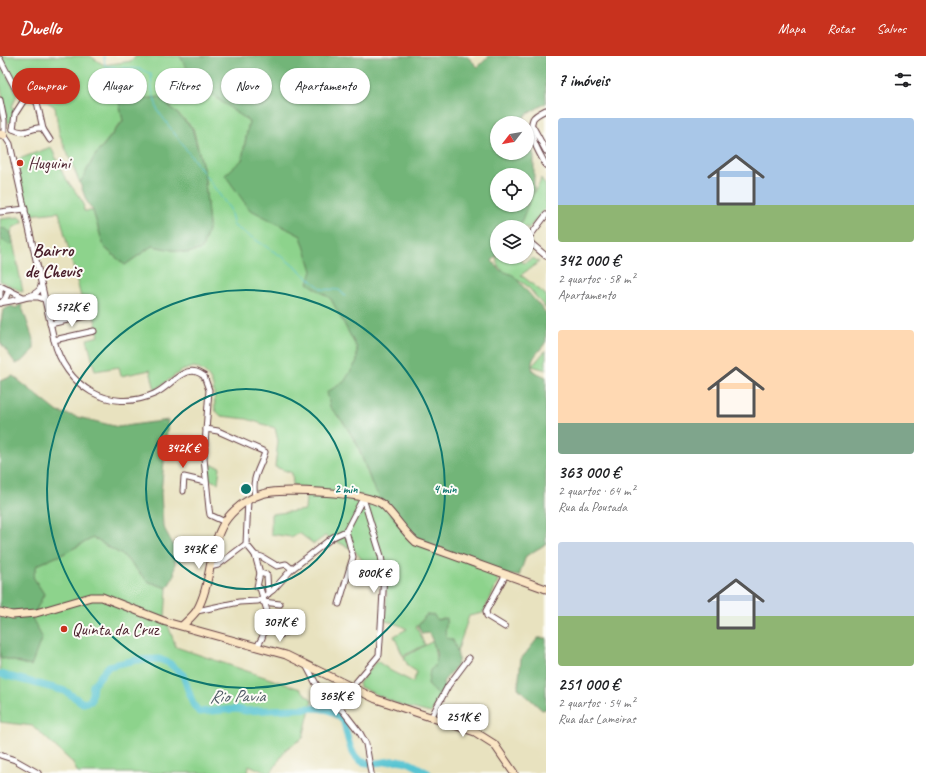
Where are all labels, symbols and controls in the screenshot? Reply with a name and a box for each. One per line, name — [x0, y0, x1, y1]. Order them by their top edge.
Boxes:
text: Dwello — [20, 16, 61, 40]
text: Mapa — [778, 20, 805, 37]
text: Rotas — [827, 20, 855, 37]
text: Salvos — [877, 20, 906, 37]
chip: Comprar — [12, 68, 80, 104]
chip: Alugar — [88, 68, 147, 104]
chip: Filtros — [155, 68, 213, 104]
chip: Novo — [221, 68, 272, 104]
chip: Apartamento — [280, 68, 370, 104]
icon: filters — [892, 69, 914, 91]
text: 7 imóveis — [558, 70, 609, 91]
north arrow — [490, 116, 534, 160]
map controls — [490, 116, 534, 264]
icon: home — [700, 144, 772, 216]
place label: Huguini — [28, 153, 72, 174]
marker: Huguini — [15, 158, 25, 168]
button: locate — [490, 168, 534, 212]
button: layers — [490, 220, 534, 264]
district label: Bairro de Chevis — [25, 239, 83, 282]
text: 342 000 € — [558, 250, 620, 271]
text: 2 quartos · 58 m² — [558, 271, 635, 287]
text: Apartamento — [558, 287, 616, 303]
pin: 572K € — [39, 294, 105, 328]
text: 572K € — [56, 299, 88, 315]
icon: home — [700, 356, 772, 428]
pin: 342K € — [150, 435, 216, 469]
text: 342K € — [166, 440, 200, 456]
text: 363 000 € — [558, 462, 620, 483]
text: 2 min — [335, 481, 358, 497]
text: 4 min — [434, 481, 457, 497]
centre of rings — [239, 482, 253, 496]
text: 2 quartos · 64 m² — [558, 483, 635, 499]
text: Rua da Pousada — [558, 499, 627, 515]
pin: 343K € — [166, 536, 232, 570]
text: 343K € — [182, 541, 216, 557]
pin: 800K € — [341, 560, 407, 594]
text: 800K € — [357, 565, 391, 581]
icon: home — [700, 568, 772, 640]
pin: 307K € — [247, 609, 313, 643]
text: 307K € — [263, 614, 297, 630]
place label: Quinta da Cruz — [72, 619, 160, 640]
marker: Quinta da Cruz — [59, 624, 69, 634]
text: 251 000 € — [558, 674, 620, 695]
pin: 363K € — [303, 683, 369, 717]
water label: Rio Pavia — [209, 684, 267, 707]
text: 363K € — [319, 688, 353, 704]
text: 2 quartos · 54 m² — [558, 695, 635, 711]
pin: 251K € — [430, 704, 496, 738]
text: 251K € — [447, 709, 479, 725]
text: Rua das Lameiras — [558, 711, 636, 727]

